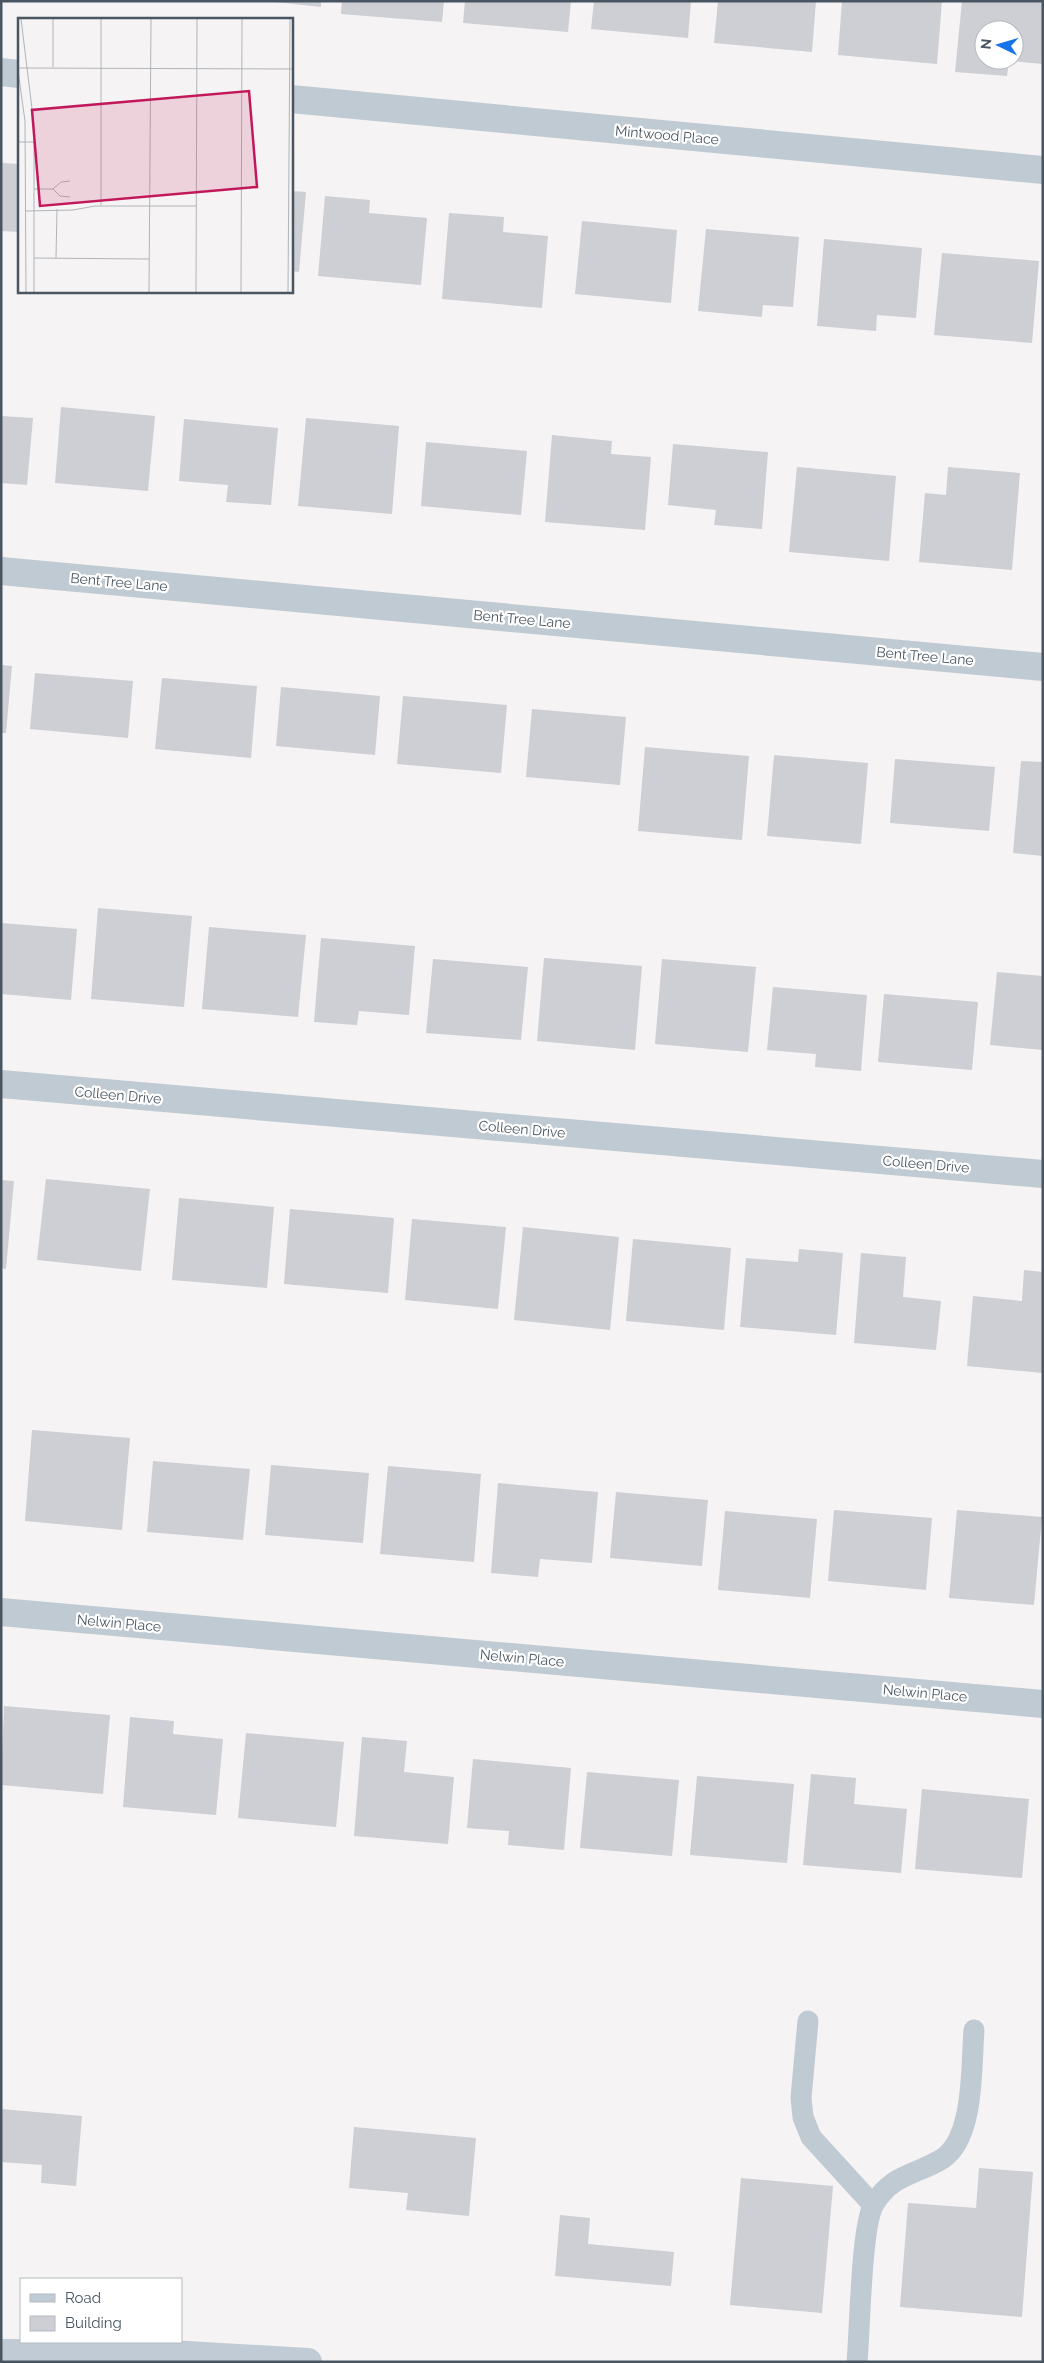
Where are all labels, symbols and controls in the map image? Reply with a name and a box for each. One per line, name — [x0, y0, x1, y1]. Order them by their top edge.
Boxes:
inset map — [18, 18, 292, 292]
north arrow — [974, 20, 1024, 70]
text: N — [978, 38, 994, 50]
street label: Mintwood Place — [614, 122, 720, 148]
street label: Bent Tree Lane — [70, 570, 168, 594]
street label: Bent Tree Lane — [473, 607, 571, 631]
street label: Bent Tree Lane — [876, 644, 974, 668]
street label: Colleen Drive — [74, 1083, 162, 1107]
street label: Colleen Drive — [478, 1117, 566, 1141]
street label: Colleen Drive — [882, 1152, 970, 1176]
street label: Nelwin Place — [76, 1611, 162, 1635]
street label: Nelwin Place — [479, 1646, 565, 1670]
street label: Nelwin Place — [882, 1681, 968, 1705]
legend — [20, 2278, 182, 2343]
text: Road — [65, 2289, 101, 2307]
text: Building — [65, 2314, 122, 2332]

